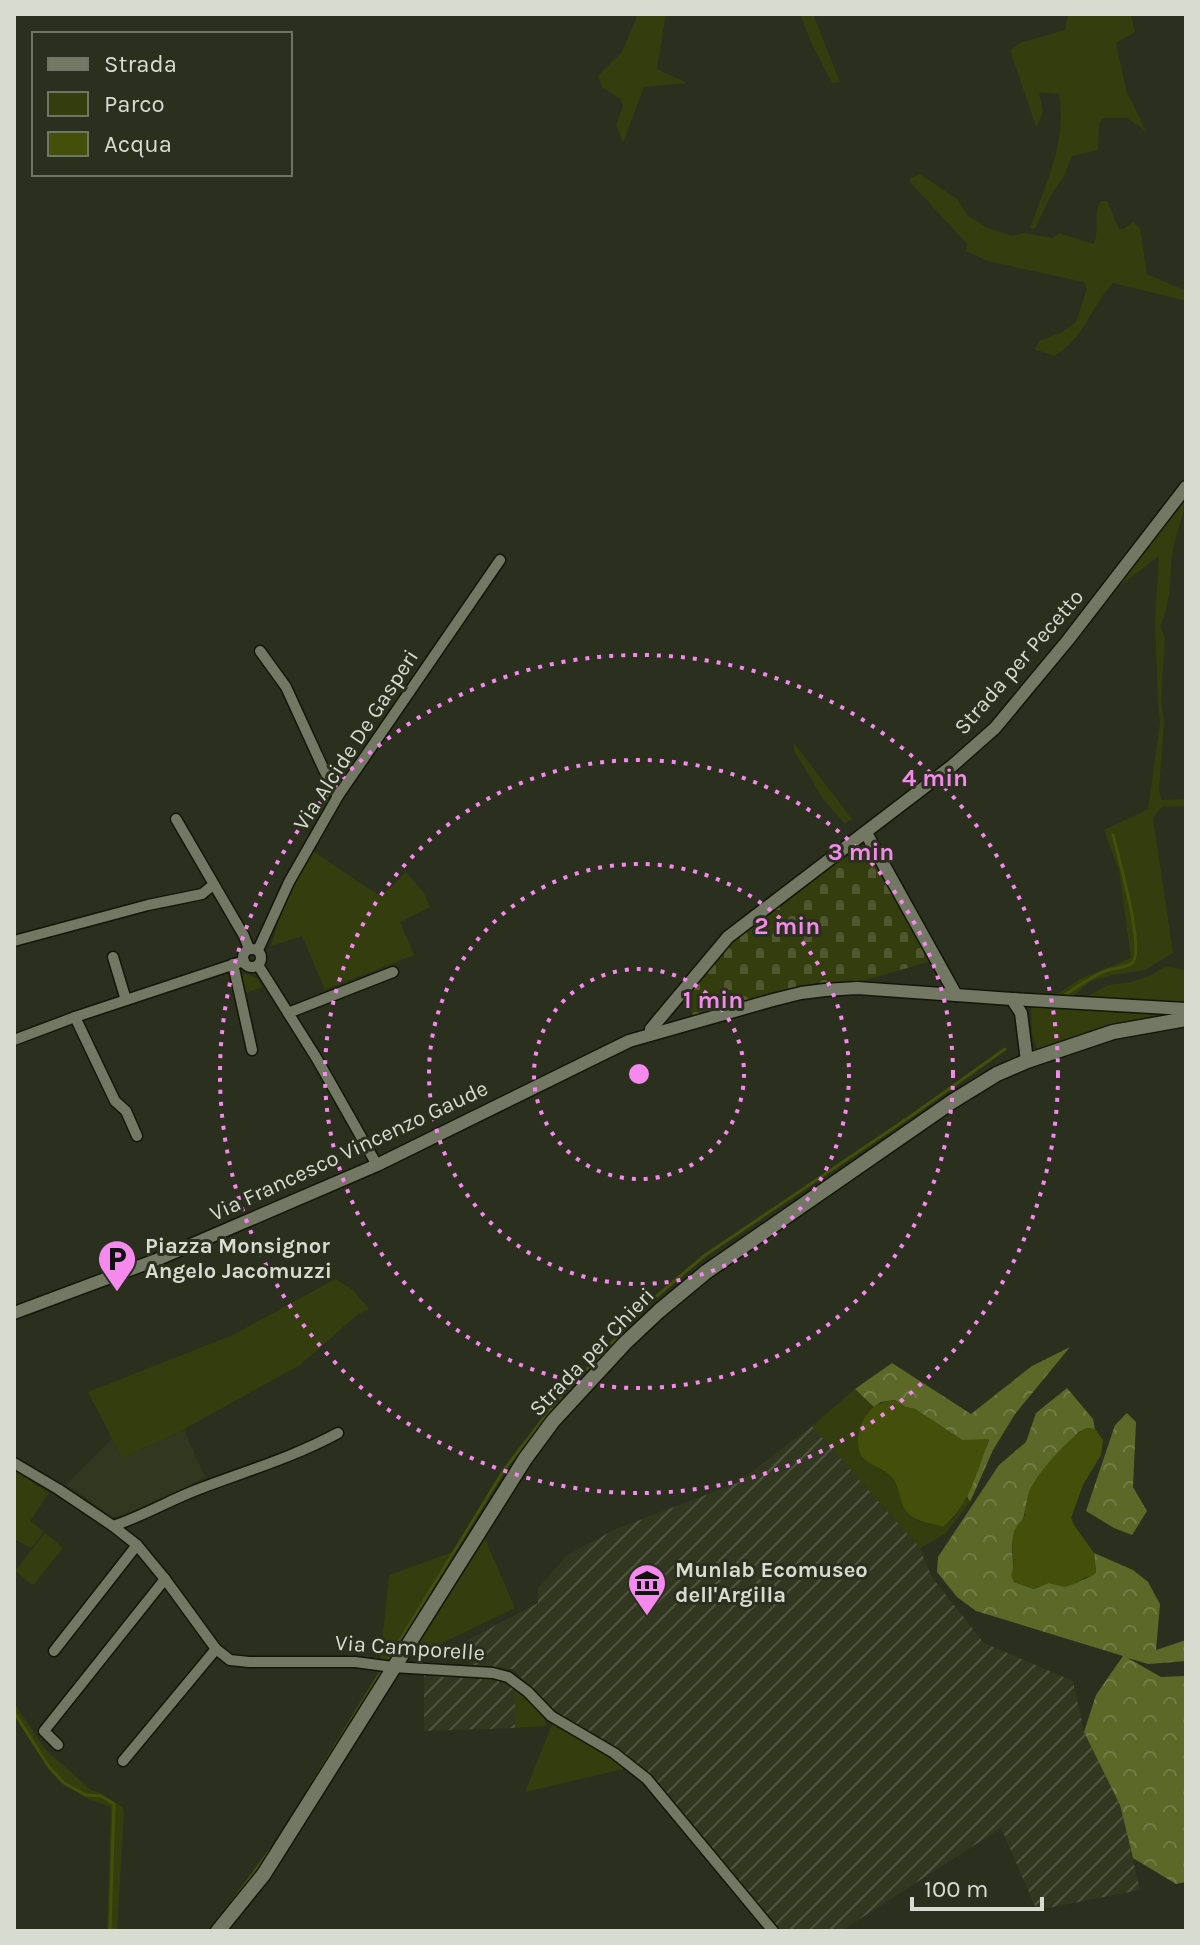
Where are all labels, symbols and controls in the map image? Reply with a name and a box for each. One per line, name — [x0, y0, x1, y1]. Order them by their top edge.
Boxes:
legend — [32, 32, 292, 176]
text: Strada — [104, 50, 177, 78]
text: Parco — [104, 90, 165, 118]
text: Acqua — [104, 130, 172, 158]
street label: Strada per Pecetto — [949, 584, 1089, 740]
street label: Via Alcide De Gasperi — [288, 645, 424, 835]
text: 4 min — [902, 764, 968, 792]
text: 3 min — [828, 838, 894, 866]
text: 2 min — [754, 912, 820, 940]
text: 1 min — [683, 986, 743, 1014]
centre of rings — [625, 1060, 653, 1088]
street label: Via Francesco Vincenzo Gaude — [206, 1075, 492, 1227]
place label: Piazza Monsignor Angelo Jacomuzzi — [145, 1233, 332, 1284]
parking icon: Piazza Monsignor Angelo Jacomuzzi — [96, 1238, 138, 1293]
street label: Strada per Chieri — [524, 1282, 660, 1422]
place label: Munlab Ecomuseo dell'Argilla — [675, 1557, 868, 1608]
museum icon: Munlab Ecomuseo dell'Argilla — [626, 1562, 668, 1617]
street label: Via Camporelle — [334, 1630, 486, 1666]
scale bar — [912, 1861, 1042, 1911]
text: 100 m — [924, 1875, 989, 1903]

